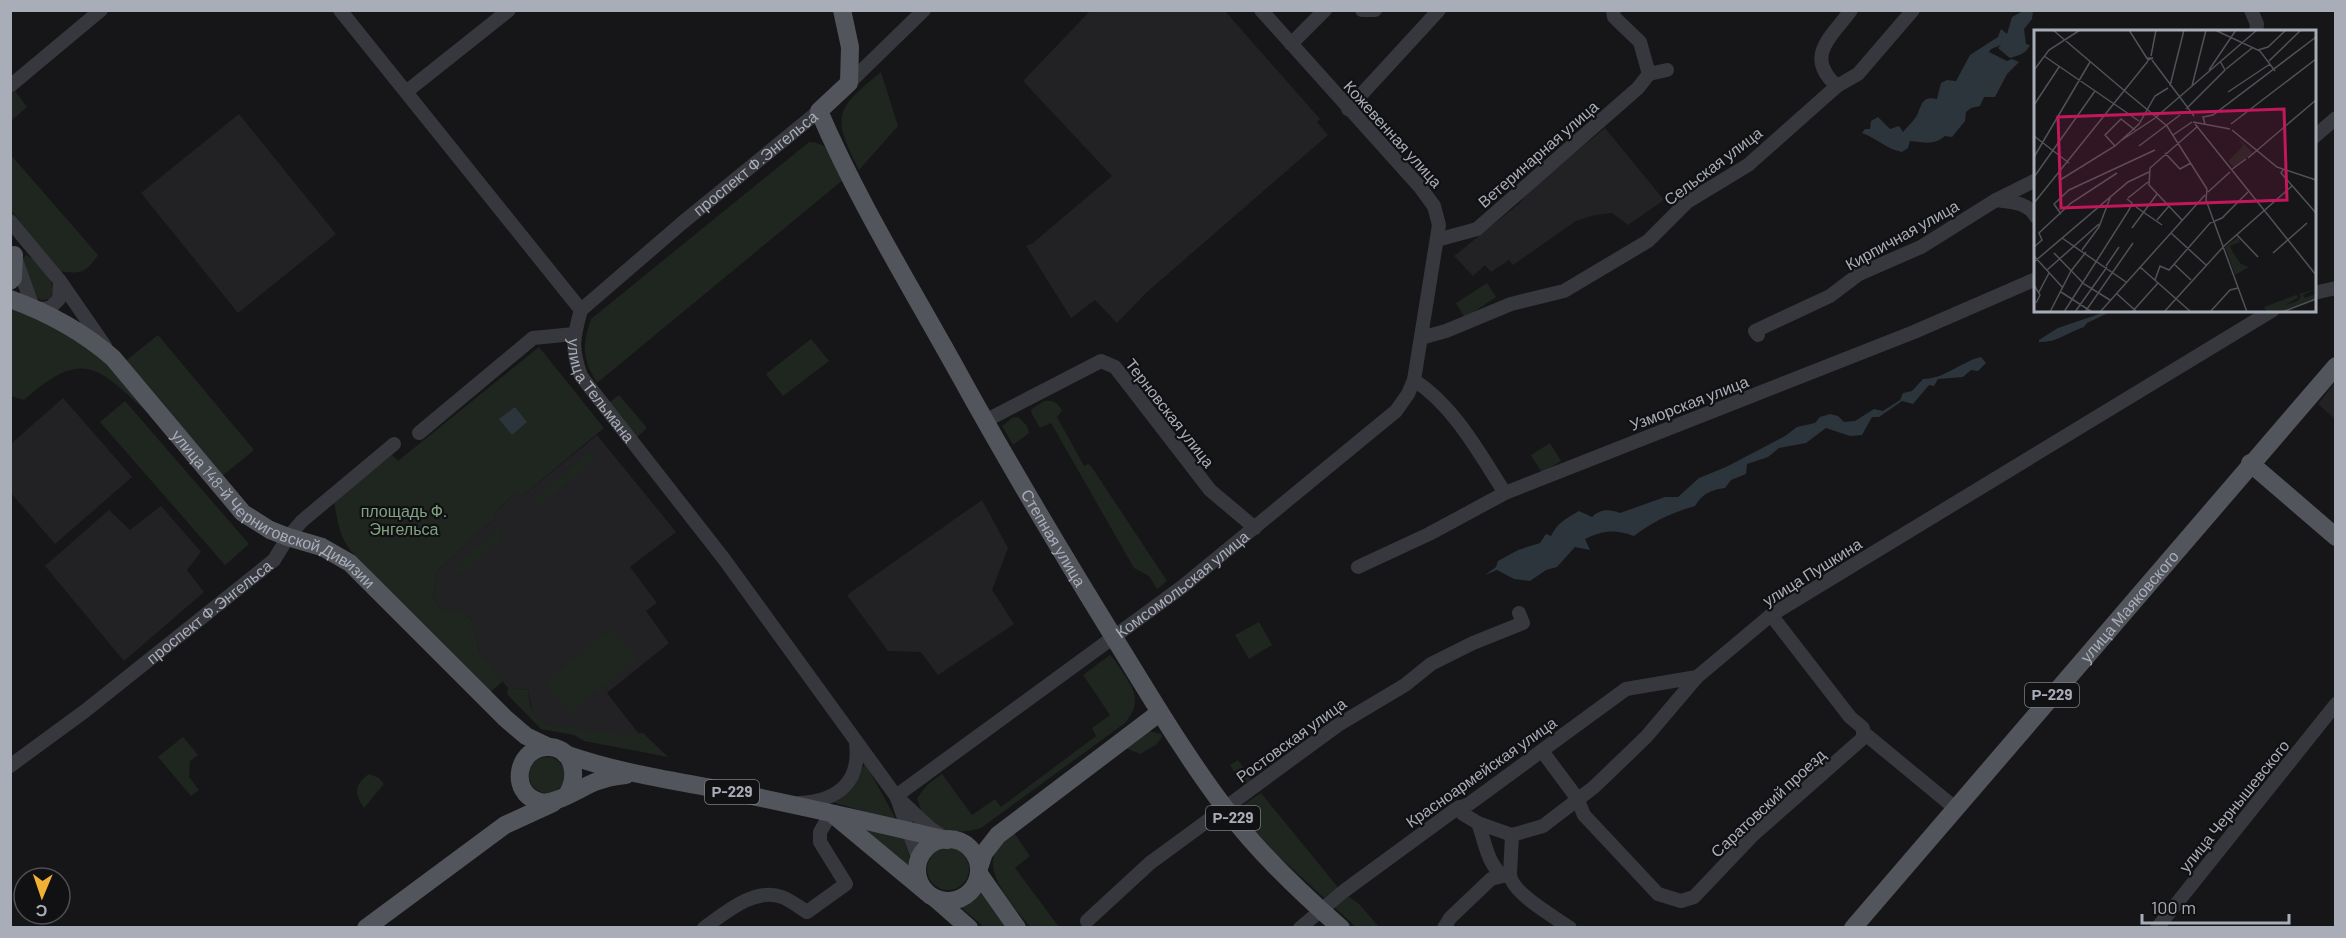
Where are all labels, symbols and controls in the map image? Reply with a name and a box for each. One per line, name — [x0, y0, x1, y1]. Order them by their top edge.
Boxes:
inset map — [2034, 30, 2316, 312]
street label: Кожевенная улица — [1340, 76, 1446, 191]
street label: Ветеринарная улица — [1474, 96, 1602, 211]
street label: проспект Ф.Энгельса — [689, 106, 821, 219]
street label: Сельская улица — [1660, 123, 1765, 209]
street label: Кирпичная улица — [1842, 196, 1962, 274]
street label: улица Тельмана — [565, 338, 639, 446]
street label: Терновская улица — [1122, 355, 1219, 471]
street label: Узморская улица — [1627, 371, 1751, 434]
street label: улица 148-й Черниговской Дивизии — [168, 426, 379, 592]
street label: Степная улица — [1018, 485, 1090, 590]
park label: площадь Ф. Энгельса — [361, 501, 447, 538]
street label: Комсомольская улица — [1111, 526, 1252, 642]
street label: улица Пушкина — [1759, 533, 1865, 610]
street label: улица Маяковского — [2076, 546, 2182, 666]
street label: проспект Ф.Энгельса — [142, 555, 276, 667]
road number: Р-229 — [2025, 683, 2079, 707]
street label: Ростовская улица — [1232, 693, 1349, 786]
street label: Красноармейская улица — [1402, 712, 1560, 831]
street label: улица Чернышевского — [2174, 736, 2293, 876]
street label: Саратовский проезд — [1706, 744, 1829, 861]
road number: Р-229 — [705, 780, 759, 804]
road number: Р-229 — [1206, 806, 1260, 830]
north arrow — [12, 866, 72, 926]
scale bar — [2142, 887, 2289, 925]
text: 100 m — [2151, 896, 2196, 918]
text: С — [35, 902, 48, 921]

